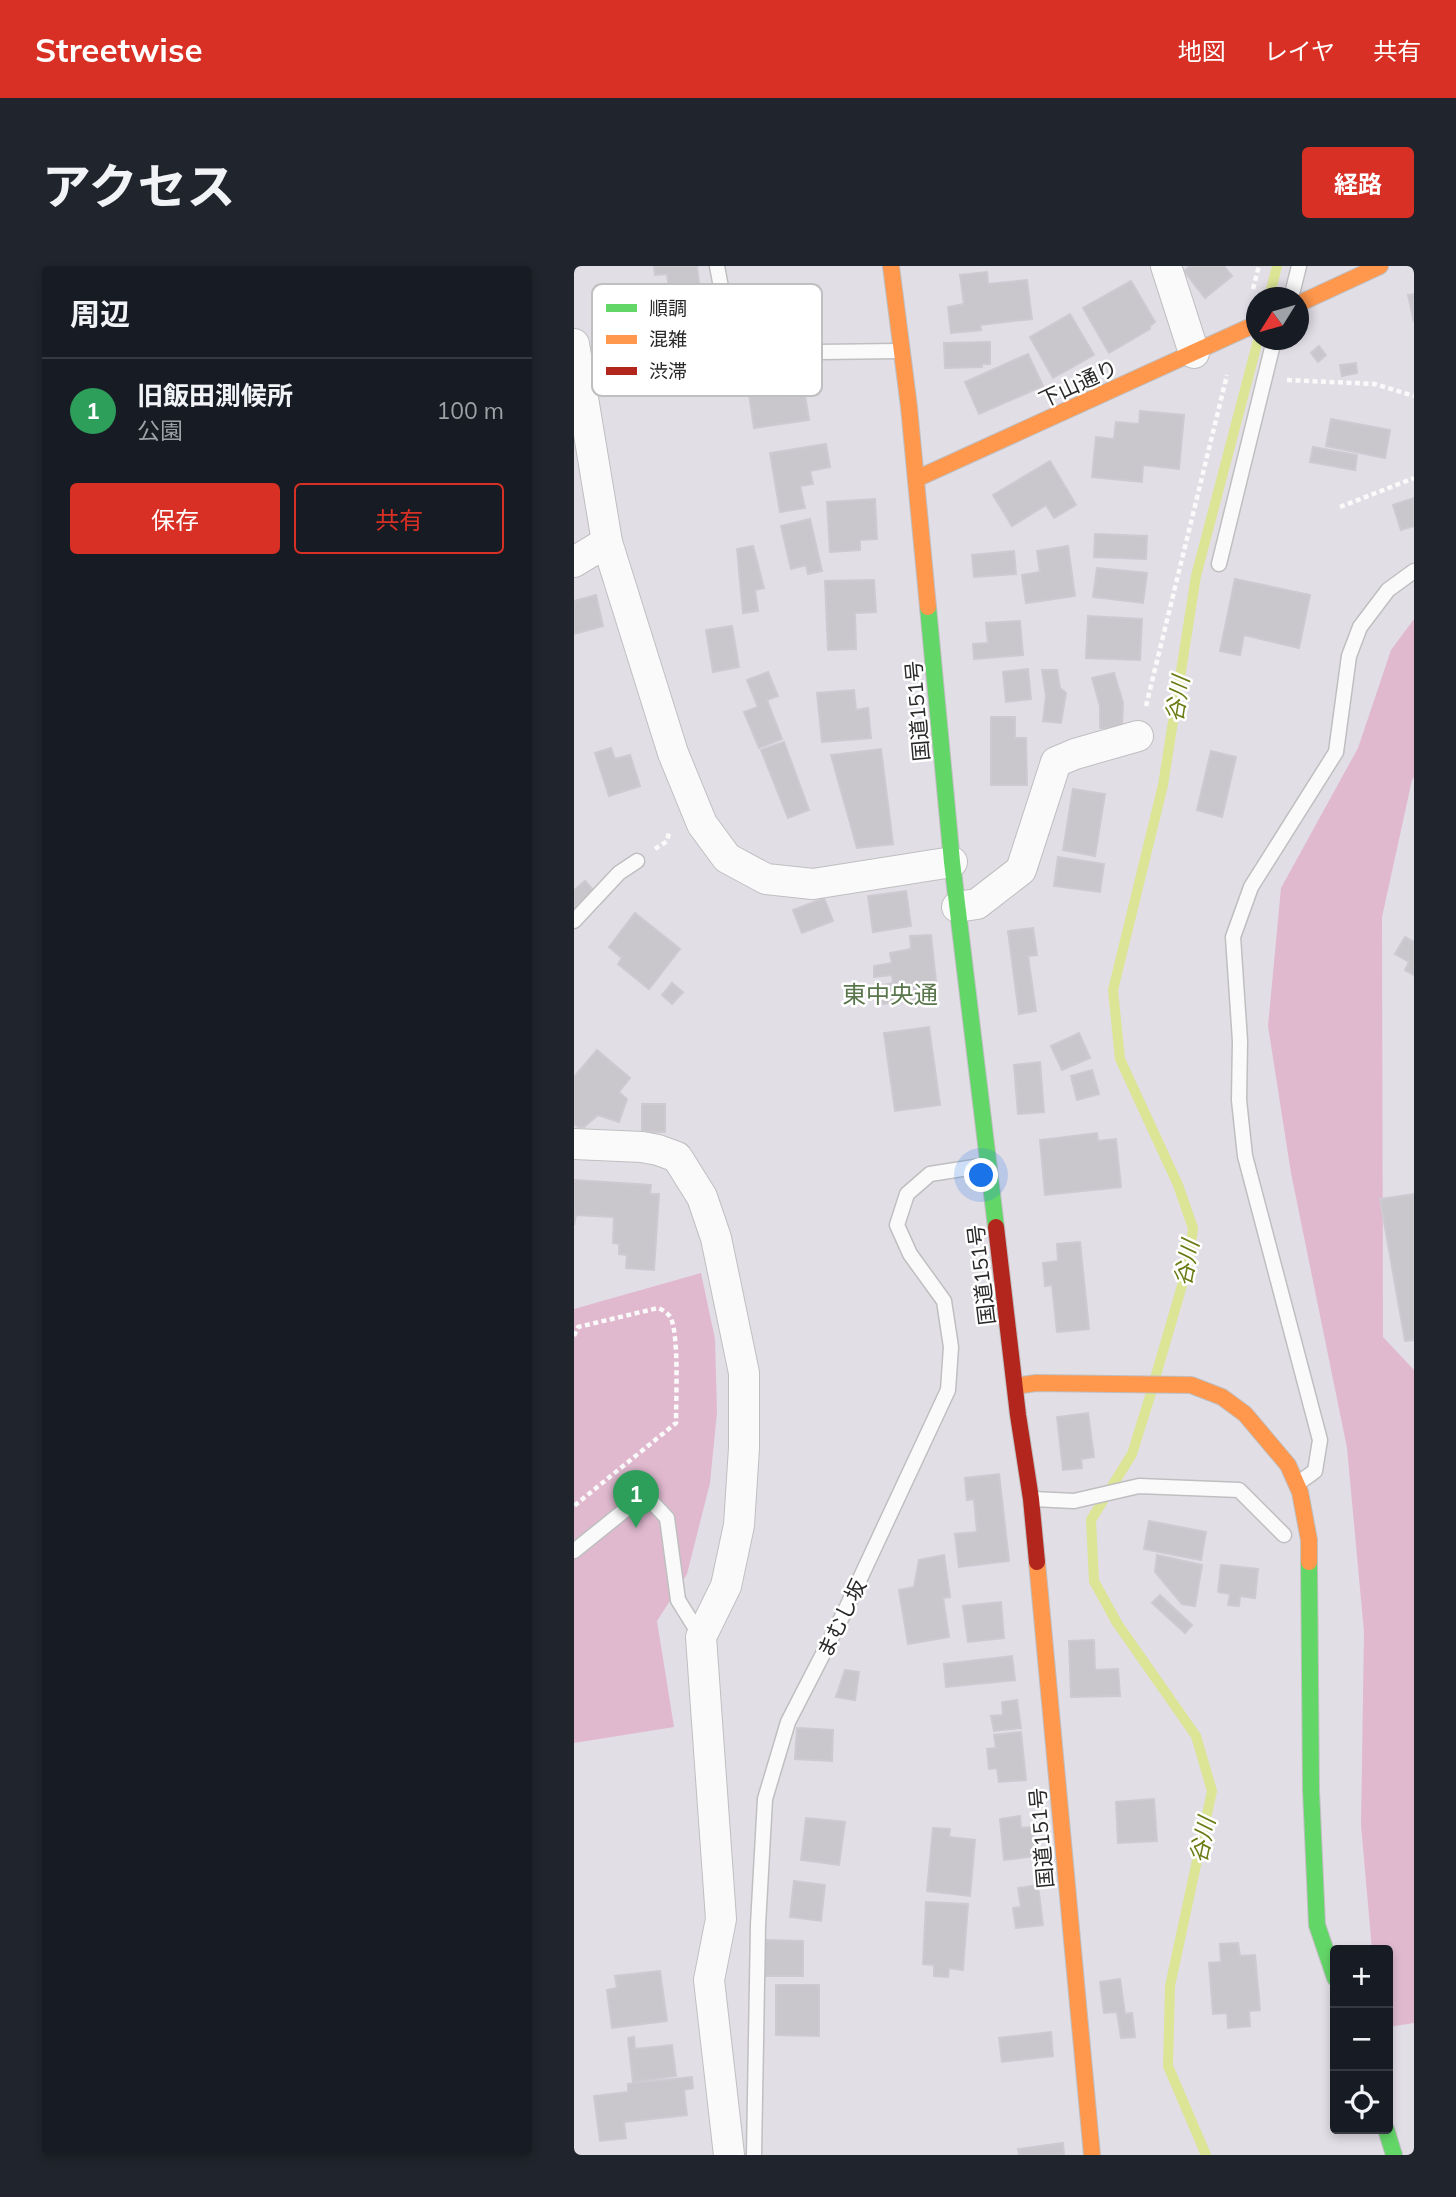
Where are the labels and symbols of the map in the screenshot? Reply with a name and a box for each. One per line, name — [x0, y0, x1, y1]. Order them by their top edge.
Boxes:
legend — [592, 284, 822, 396]
north arrow — [1246, 287, 1309, 350]
text: 順調 — [649, 296, 687, 320]
text: 混雑 — [649, 327, 687, 351]
street label: 下山通り — [1034, 353, 1122, 413]
text: 渋滞 — [649, 359, 687, 383]
street label: 国道151号 — [900, 660, 934, 762]
water label: 谷川 — [1159, 671, 1195, 724]
district label: 東中央通 — [842, 979, 938, 1009]
your location — [964, 1158, 998, 1192]
street label: 国道151号 — [962, 1223, 1000, 1327]
water label: 谷川 — [1167, 1235, 1205, 1288]
pin: 1 — [613, 1470, 659, 1528]
street label: まむし坂 — [811, 1575, 871, 1661]
street label: 国道151号 — [1024, 1787, 1058, 1889]
water label: 谷川 — [1183, 1812, 1222, 1866]

